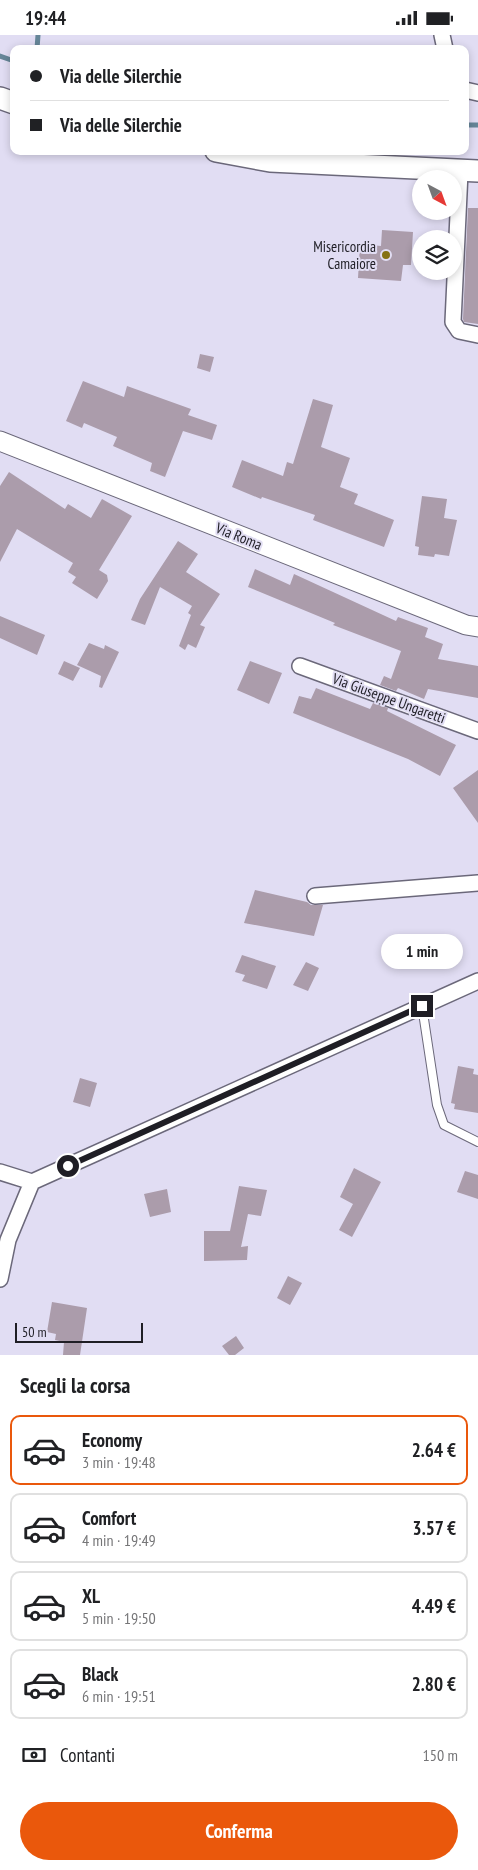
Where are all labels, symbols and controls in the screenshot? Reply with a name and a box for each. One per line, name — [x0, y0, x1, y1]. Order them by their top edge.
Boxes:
text: 19:44 — [25, 6, 66, 30]
text: Via delle Silerchie — [60, 64, 182, 88]
text: Via delle Silerchie — [60, 113, 182, 137]
north arrow — [412, 170, 462, 220]
map controls — [412, 170, 462, 280]
button: layers — [412, 230, 462, 280]
place label: Misericordia Camaiore — [313, 237, 376, 273]
marker: Misericordia Camaiore — [380, 249, 392, 261]
street label: Via Roma — [212, 518, 265, 554]
street label: Via Giuseppe Ungaretti — [329, 668, 448, 727]
callout: 1 min — [381, 933, 463, 969]
text: 1 min — [406, 941, 438, 961]
route end — [411, 995, 433, 1017]
route start — [57, 1155, 79, 1177]
scale bar — [15, 1320, 142, 1343]
text: 50 m — [22, 1323, 47, 1341]
text: Scegli la corsa — [20, 1371, 130, 1399]
icon: car — [22, 1428, 67, 1473]
text: Economy — [82, 1428, 142, 1452]
text: 2.64 € — [412, 1438, 456, 1462]
text: 3 min · 19:48 — [82, 1452, 156, 1472]
icon: car — [22, 1506, 67, 1551]
text: Comfort — [82, 1506, 136, 1530]
text: 3.57 € — [413, 1516, 456, 1540]
text: 4 min · 19:49 — [82, 1530, 156, 1550]
icon: car — [22, 1584, 67, 1629]
text: XL — [82, 1584, 100, 1608]
text: 4.49 € — [412, 1594, 456, 1618]
text: 5 min · 19:50 — [82, 1608, 156, 1628]
icon: car — [22, 1662, 67, 1707]
text: Black — [82, 1662, 118, 1686]
text: 2.80 € — [412, 1672, 456, 1696]
text: 6 min · 19:51 — [82, 1686, 156, 1706]
icon: cash — [20, 1741, 48, 1769]
text: Contanti — [60, 1743, 115, 1767]
text: 150 m — [423, 1745, 458, 1765]
button: Conferma — [20, 1802, 458, 1860]

